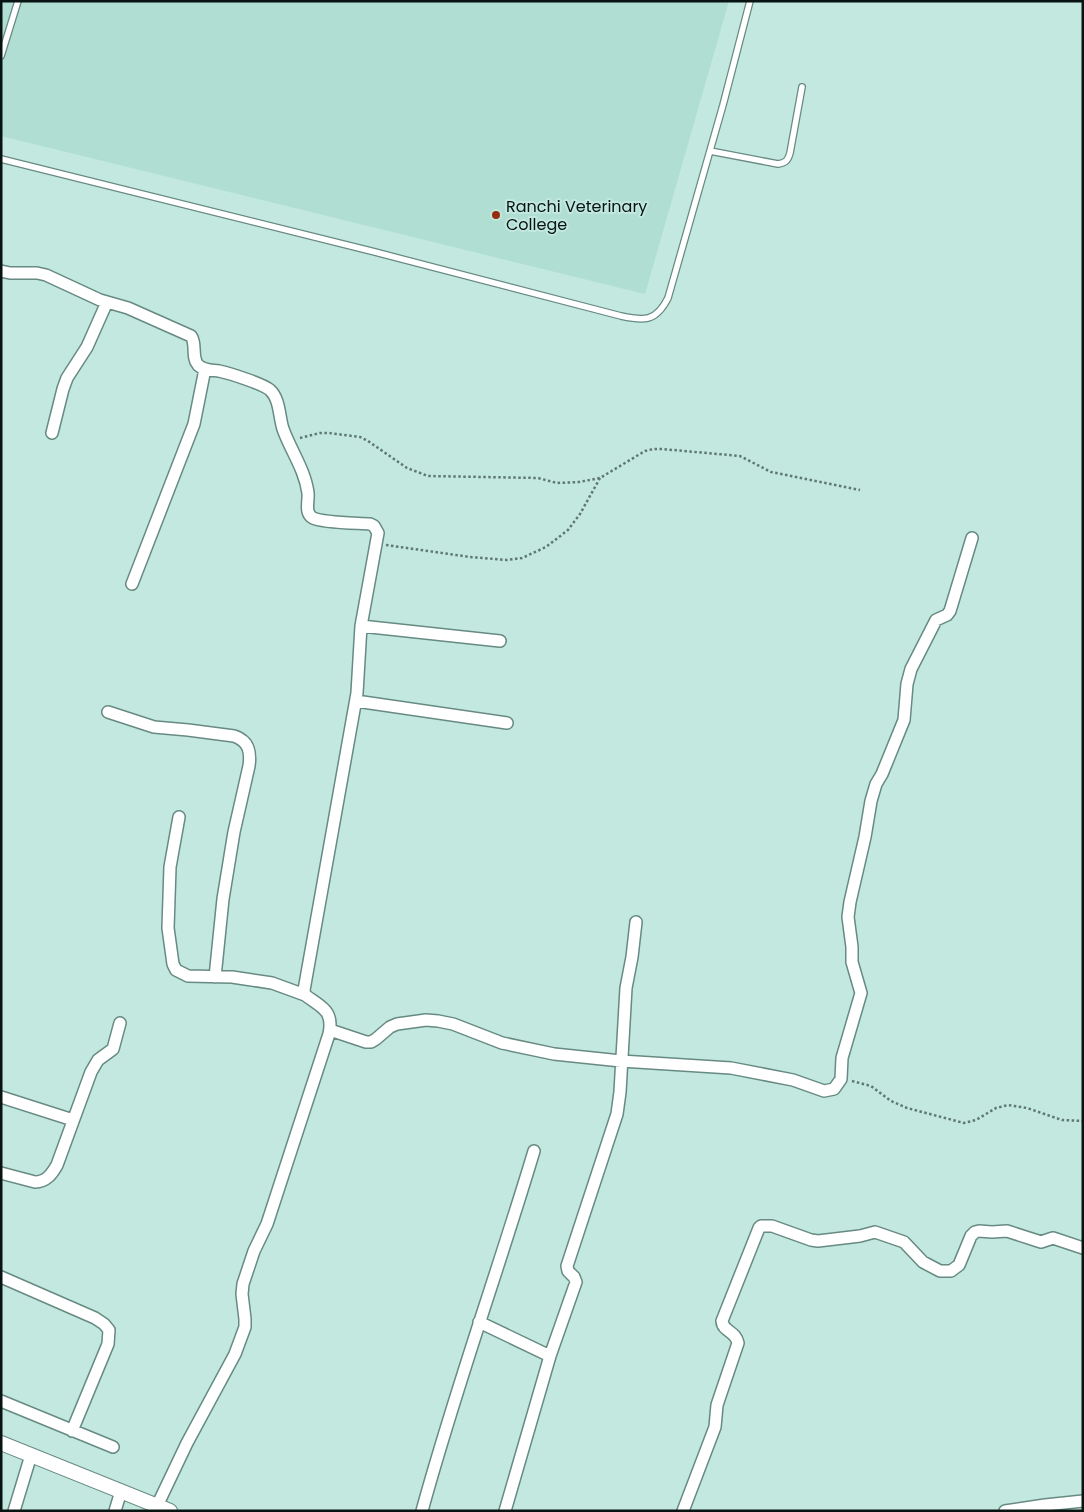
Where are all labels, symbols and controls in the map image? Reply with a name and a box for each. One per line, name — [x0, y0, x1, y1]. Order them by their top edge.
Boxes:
place label: Ranchi Veterinary College — [506, 195, 647, 236]
marker: Ranchi Veterinary College — [490, 209, 502, 221]

